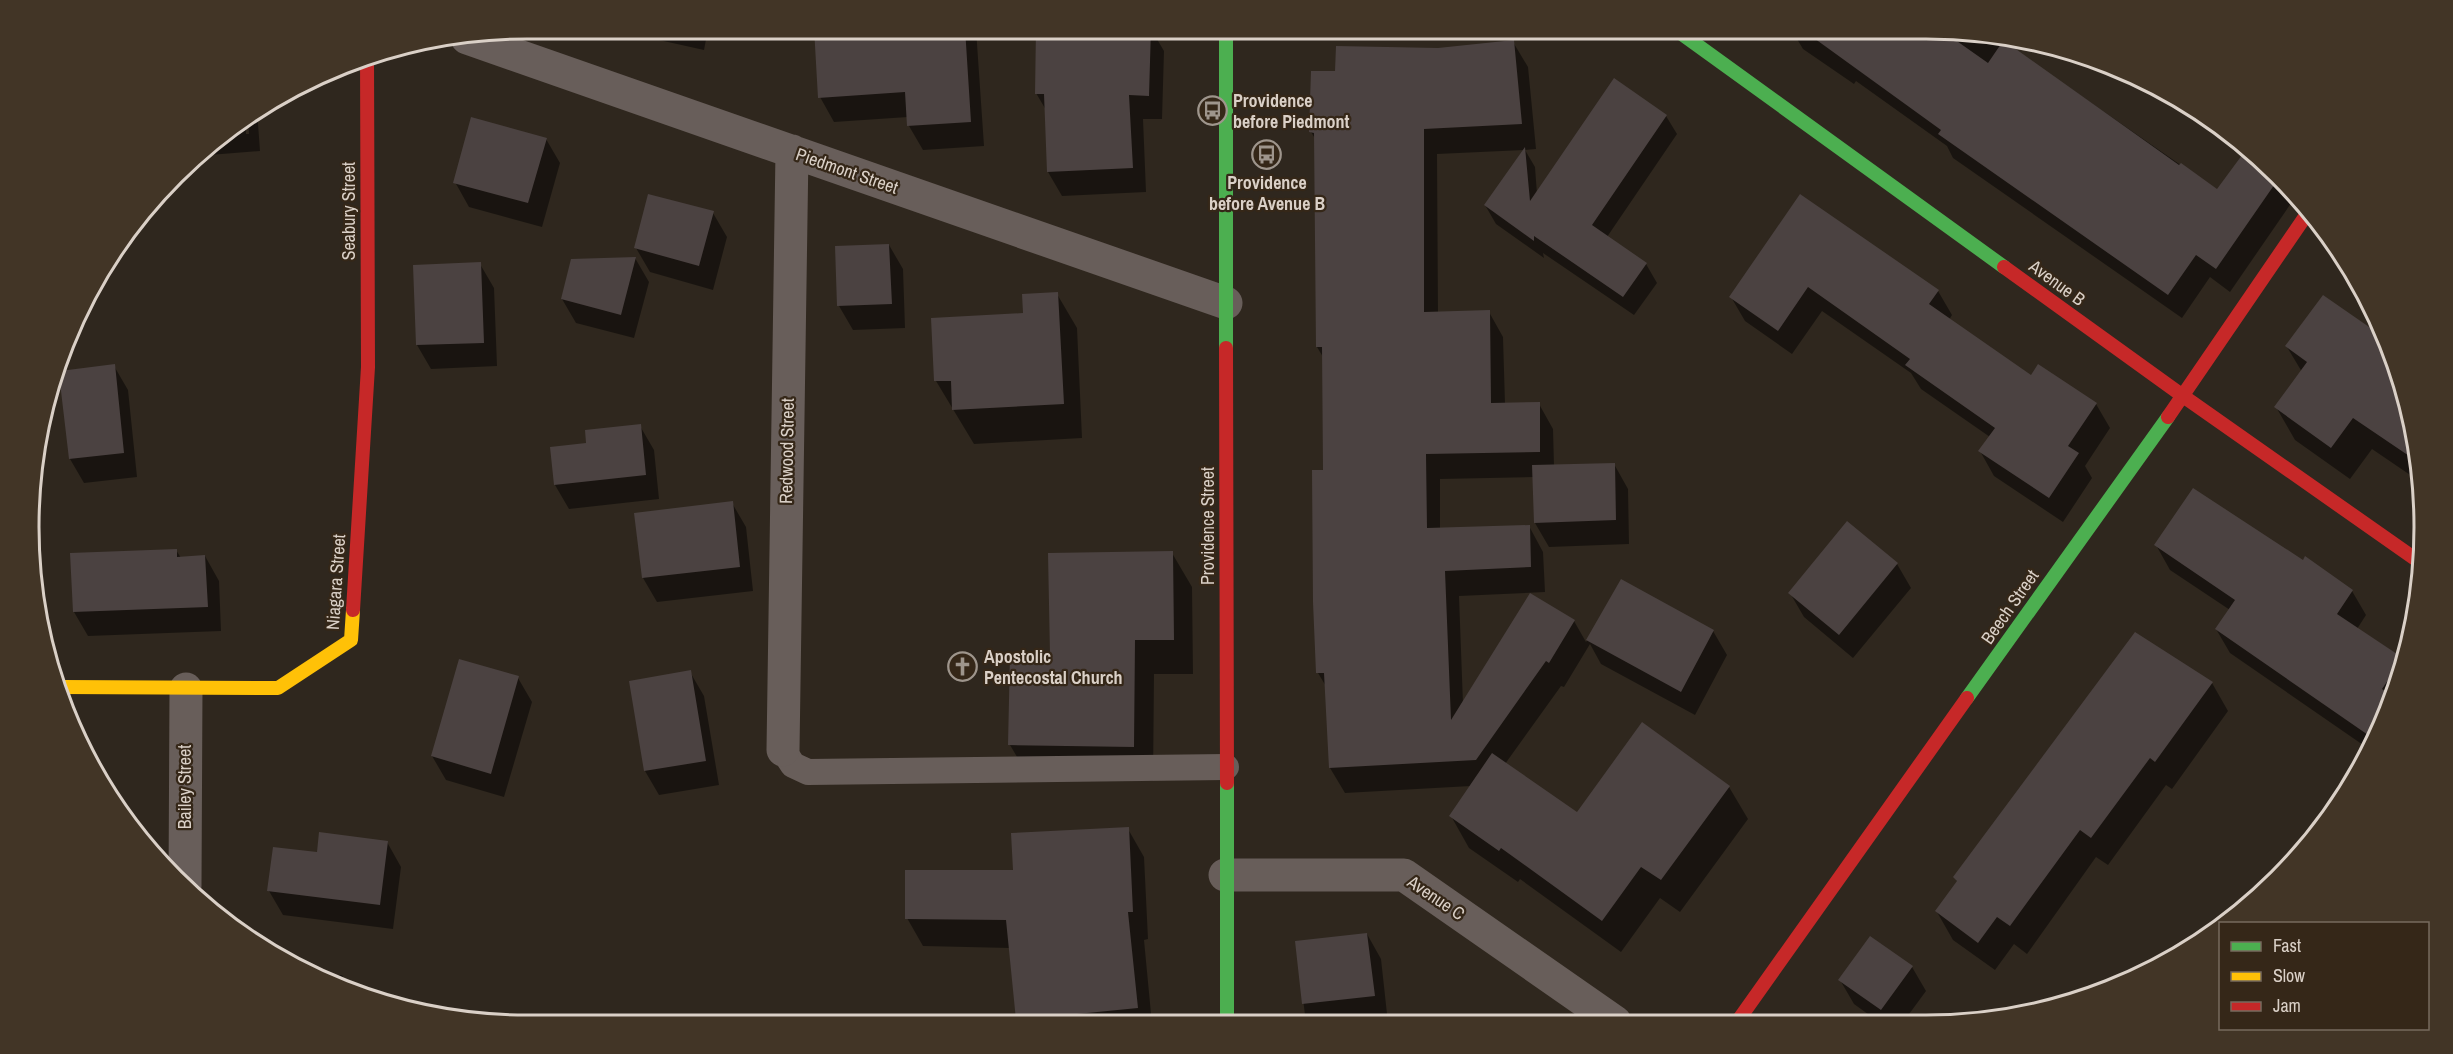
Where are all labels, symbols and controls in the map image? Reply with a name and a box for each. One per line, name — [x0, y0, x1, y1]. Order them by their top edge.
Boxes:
place label: Providence before Piedmont — [1233, 88, 1350, 134]
bus stop icon: Providence before Piedmont — [1196, 95, 1228, 127]
bus stop icon: Providence before Avenue B — [1251, 138, 1283, 170]
street label: Piedmont Street — [793, 141, 902, 200]
street label: Seabury Street — [336, 162, 361, 260]
place label: Providence before Avenue B — [1209, 170, 1325, 216]
street label: Avenue B — [2023, 253, 2091, 312]
street label: Redwood Street — [773, 398, 800, 504]
street label: Providence Street — [1195, 467, 1220, 585]
street label: Niagara Street — [320, 533, 351, 631]
street label: Beech Street — [1975, 565, 2044, 649]
place label: Apostolic Pentecostal Church — [984, 644, 1123, 690]
church icon: Apostolic Pentecostal Church — [947, 651, 979, 683]
street label: Bailey Street — [172, 745, 197, 829]
street label: Avenue C — [1402, 869, 1470, 926]
legend — [2219, 922, 2429, 1030]
text: Fast — [2273, 933, 2301, 958]
text: Slow — [2273, 963, 2305, 988]
text: Jam — [2273, 993, 2301, 1018]

